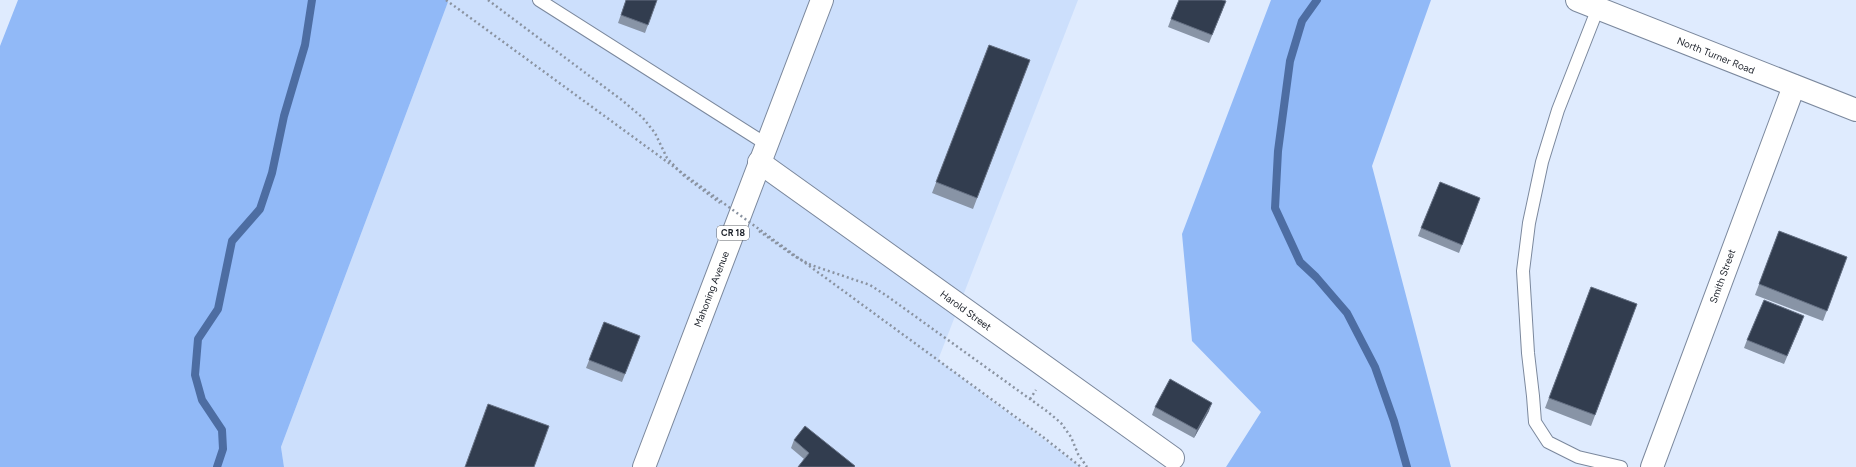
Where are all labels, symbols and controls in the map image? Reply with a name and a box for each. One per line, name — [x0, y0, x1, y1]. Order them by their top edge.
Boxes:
street label: North Turner Road — [1675, 34, 1757, 77]
road number: CR 18 — [717, 226, 749, 240]
street label: Smith Street — [1707, 247, 1738, 305]
street label: Mahoning Avenue — [691, 249, 732, 329]
street label: Harold Street — [937, 287, 994, 334]

